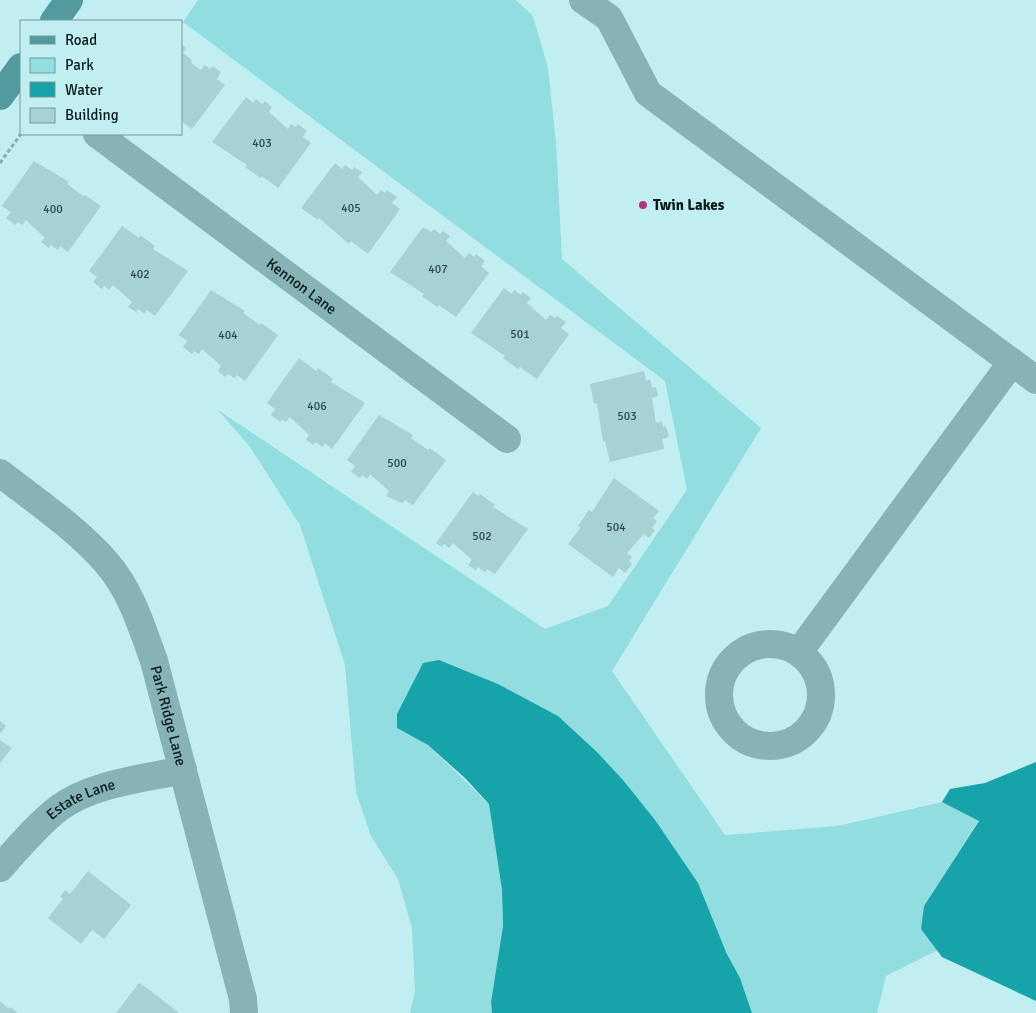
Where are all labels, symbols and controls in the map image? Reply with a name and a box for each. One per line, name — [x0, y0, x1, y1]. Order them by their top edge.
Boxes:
legend — [20, 20, 182, 135]
text: Road — [65, 31, 97, 49]
text: Park — [65, 56, 94, 74]
text: Water — [65, 81, 103, 99]
text: Building — [65, 106, 119, 124]
house number: 403 — [252, 136, 272, 151]
place label: Twin Lakes — [653, 196, 725, 214]
marker: Twin Lakes — [637, 199, 649, 211]
house number: 405 — [341, 201, 361, 216]
house number: 400 — [43, 202, 63, 217]
street label: Kennon Lane — [263, 254, 340, 318]
house number: 407 — [428, 262, 448, 277]
house number: 402 — [130, 267, 150, 282]
house number: 501 — [510, 327, 530, 342]
house number: 404 — [218, 328, 238, 343]
house number: 406 — [307, 399, 327, 414]
house number: 503 — [617, 409, 637, 424]
house number: 500 — [387, 456, 407, 471]
house number: 504 — [606, 520, 626, 535]
house number: 502 — [472, 529, 492, 544]
street label: Park Ridge Lane — [147, 664, 190, 768]
street label: Estate Lane — [43, 775, 117, 824]

